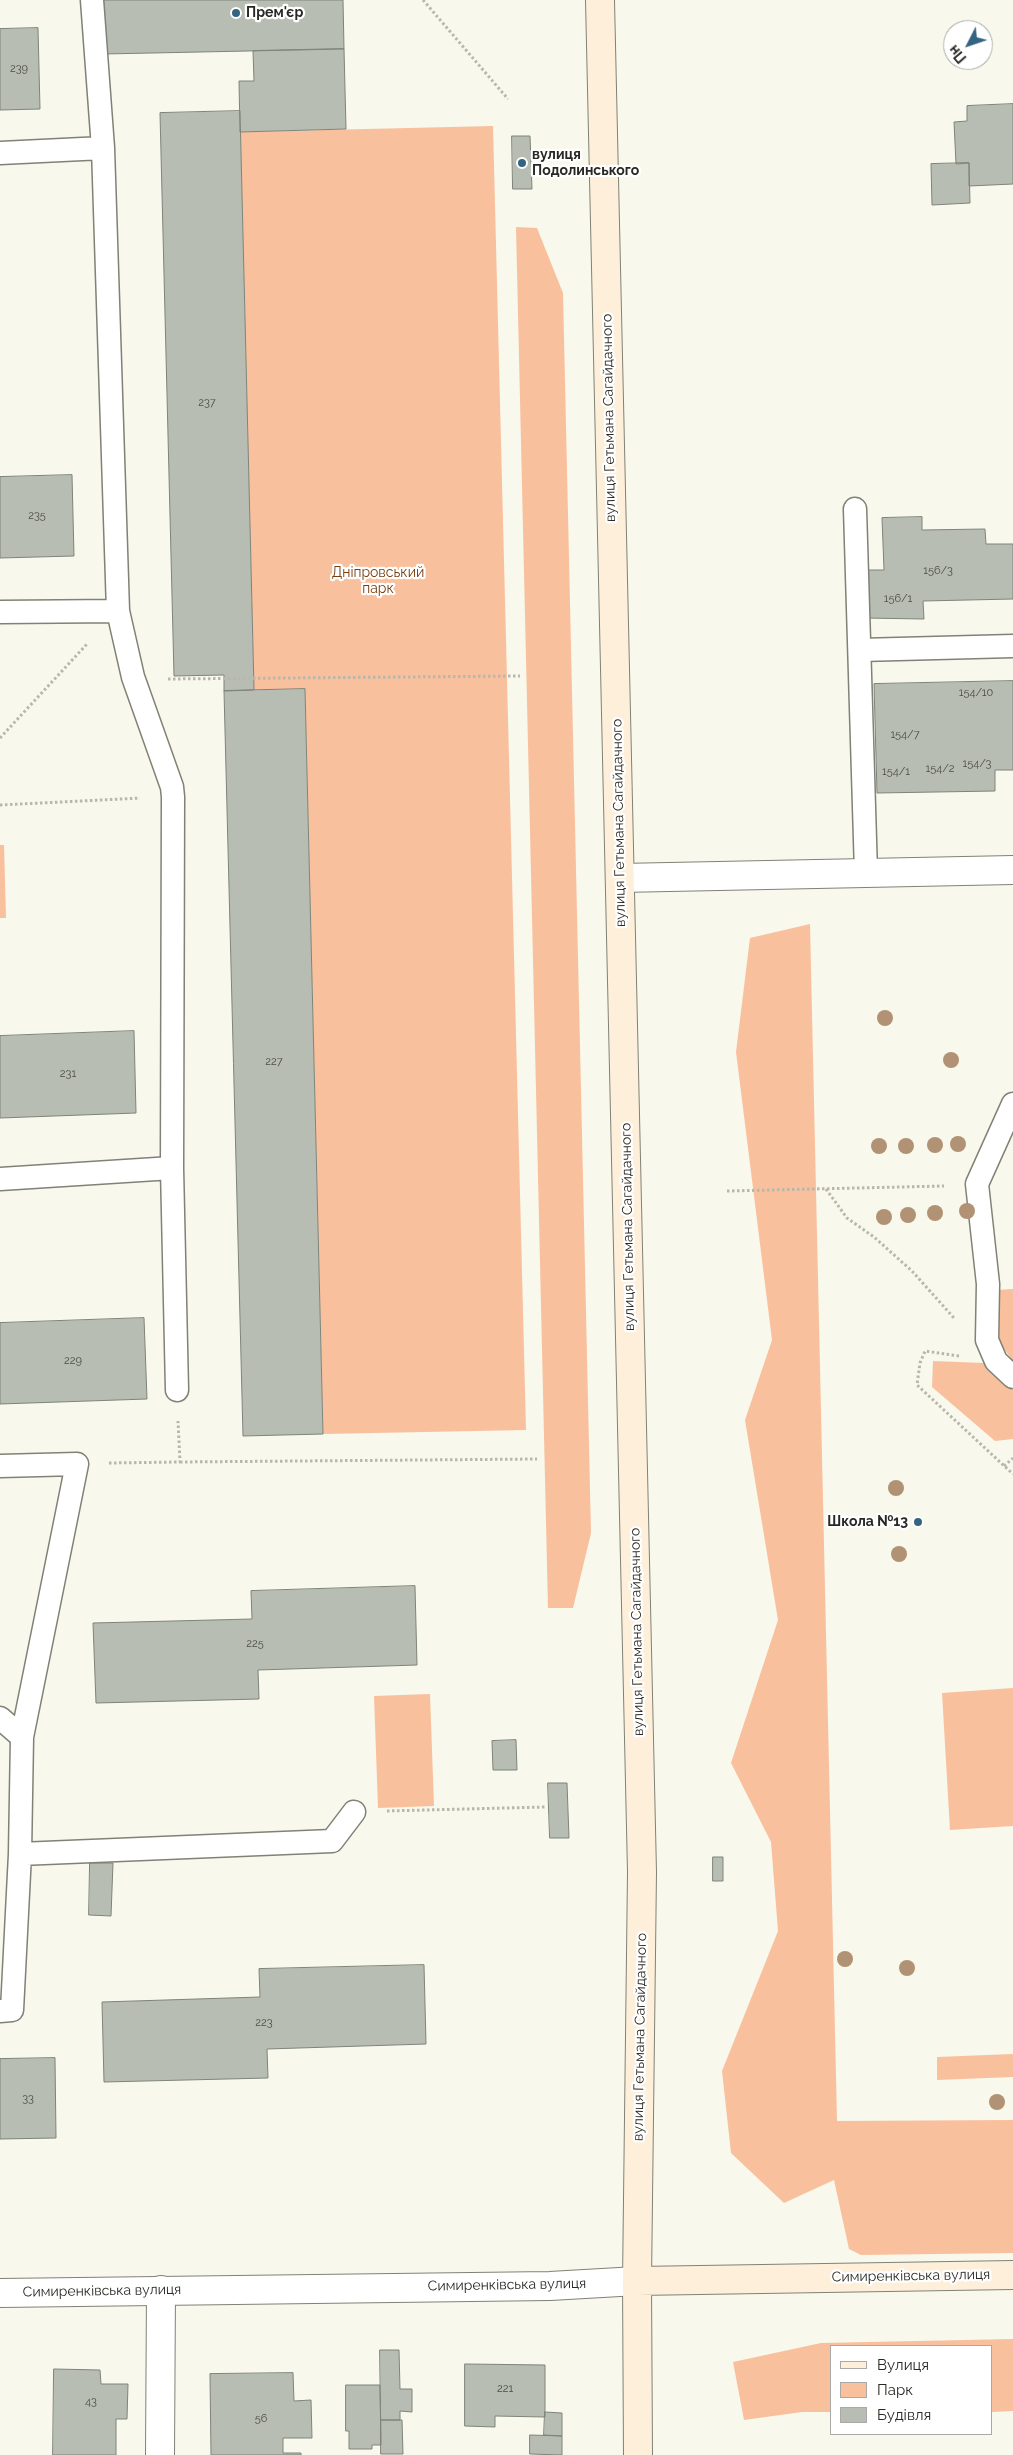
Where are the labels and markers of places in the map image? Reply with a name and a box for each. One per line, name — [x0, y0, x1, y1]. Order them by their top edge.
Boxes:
place label: Прем'єр — [246, 5, 303, 21]
marker: Прем'єр — [230, 7, 242, 19]
place label: вулиця Подолинського — [532, 147, 639, 180]
marker: вулиця Подолинського — [516, 157, 528, 169]
place label: Школа №13 — [827, 1514, 908, 1530]
marker: Школа №13 — [912, 1516, 924, 1528]

